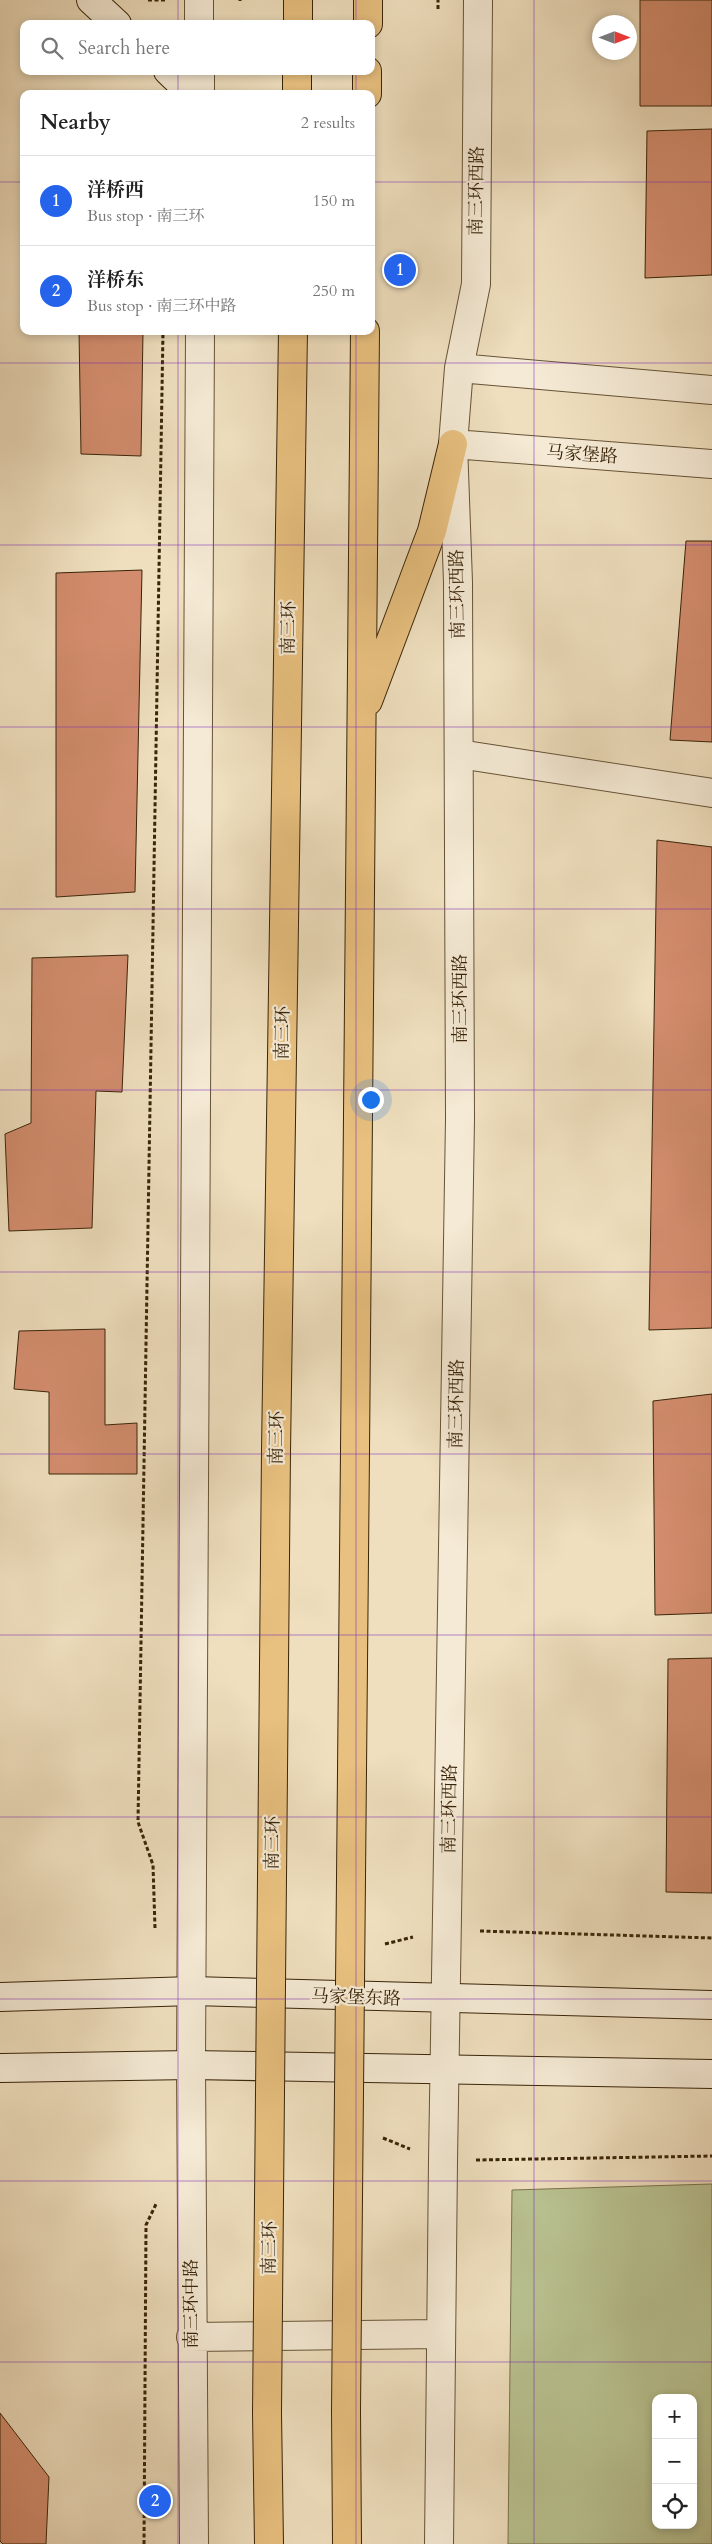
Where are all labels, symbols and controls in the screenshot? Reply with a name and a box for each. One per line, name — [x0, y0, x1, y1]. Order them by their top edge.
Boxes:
north arrow — [592, 15, 637, 60]
search box — [20, 20, 375, 75]
icon: search — [38, 34, 66, 62]
text: Search here — [78, 35, 170, 61]
text: Nearby — [40, 108, 111, 137]
text: 2 results — [301, 112, 355, 134]
street label: 南三环西路 — [463, 146, 490, 236]
text: 洋桥西 — [87, 177, 144, 203]
text: 1 — [52, 190, 60, 212]
text: 150 m — [313, 190, 355, 212]
text: Bus stop · 南三环 — [87, 205, 205, 227]
pin: 1 — [384, 251, 416, 289]
text: 洋桥东 — [87, 267, 144, 293]
text: 2 — [52, 280, 60, 302]
text: 250 m — [313, 280, 355, 302]
text: Bus stop · 南三环中路 — [87, 295, 237, 317]
street label: 马家堡路 — [545, 440, 619, 469]
street label: 南三环西路 — [444, 549, 471, 639]
street label: 南三环 — [276, 601, 301, 655]
street label: 南三环西路 — [448, 954, 473, 1044]
street label: 南三环 — [270, 1006, 295, 1060]
your location — [358, 1087, 384, 1113]
street label: 南三环西路 — [443, 1359, 470, 1449]
street label: 南三环 — [264, 1411, 289, 1465]
street label: 南三环西路 — [436, 1764, 463, 1854]
street label: 南三环 — [260, 1816, 285, 1870]
street label: 马家堡东路 — [311, 1983, 401, 2012]
street label: 南三环 — [257, 2221, 282, 2275]
street label: 南三环中路 — [179, 2259, 204, 2349]
map controls — [652, 2394, 697, 2529]
button: + — [652, 2394, 697, 2439]
button: − — [652, 2439, 697, 2484]
pin: 2 — [139, 2482, 171, 2520]
button: locate — [652, 2484, 697, 2529]

